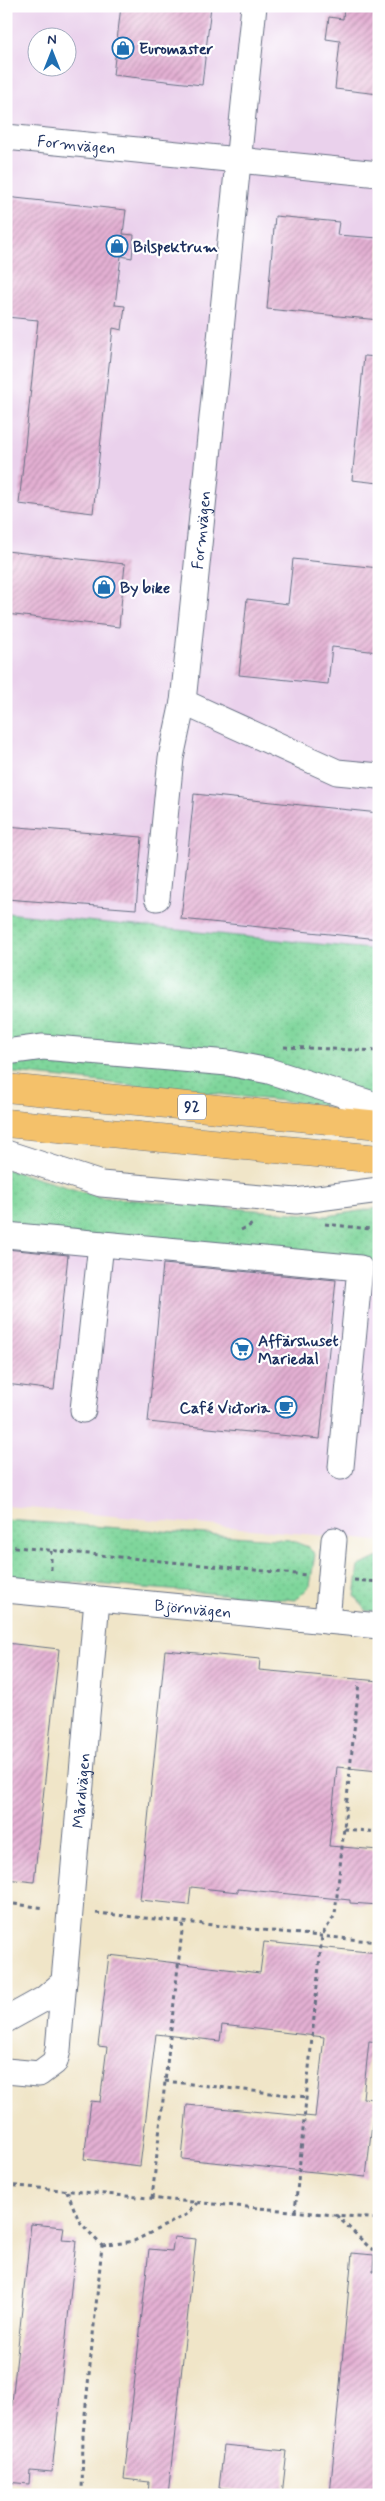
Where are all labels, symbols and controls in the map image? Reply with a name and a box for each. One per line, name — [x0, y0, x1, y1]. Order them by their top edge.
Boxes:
north arrow — [28, 28, 78, 78]
text: N — [47, 31, 57, 49]
shop icon: Euromaster — [111, 36, 135, 60]
place label: Euromaster — [139, 39, 214, 60]
street label: Formvägen — [36, 131, 117, 160]
shop icon: Bilspektrum — [105, 234, 129, 258]
place label: Bilspektrum — [133, 237, 218, 258]
street label: Formvägen — [188, 490, 216, 570]
shop icon: By bike — [92, 575, 116, 599]
place label: By bike — [120, 578, 170, 599]
road number: 92 — [178, 1094, 206, 1120]
place label: Affärshuset Mariedal — [258, 1331, 338, 1370]
supermarket icon: Affärshuset Mariedal — [230, 1337, 254, 1361]
cafe icon: Café Victoria — [274, 1395, 298, 1419]
place label: Café Victoria — [180, 1398, 270, 1419]
street label: Björnvägen — [153, 1595, 233, 1624]
street label: Mårdvägen — [68, 1752, 96, 1829]

